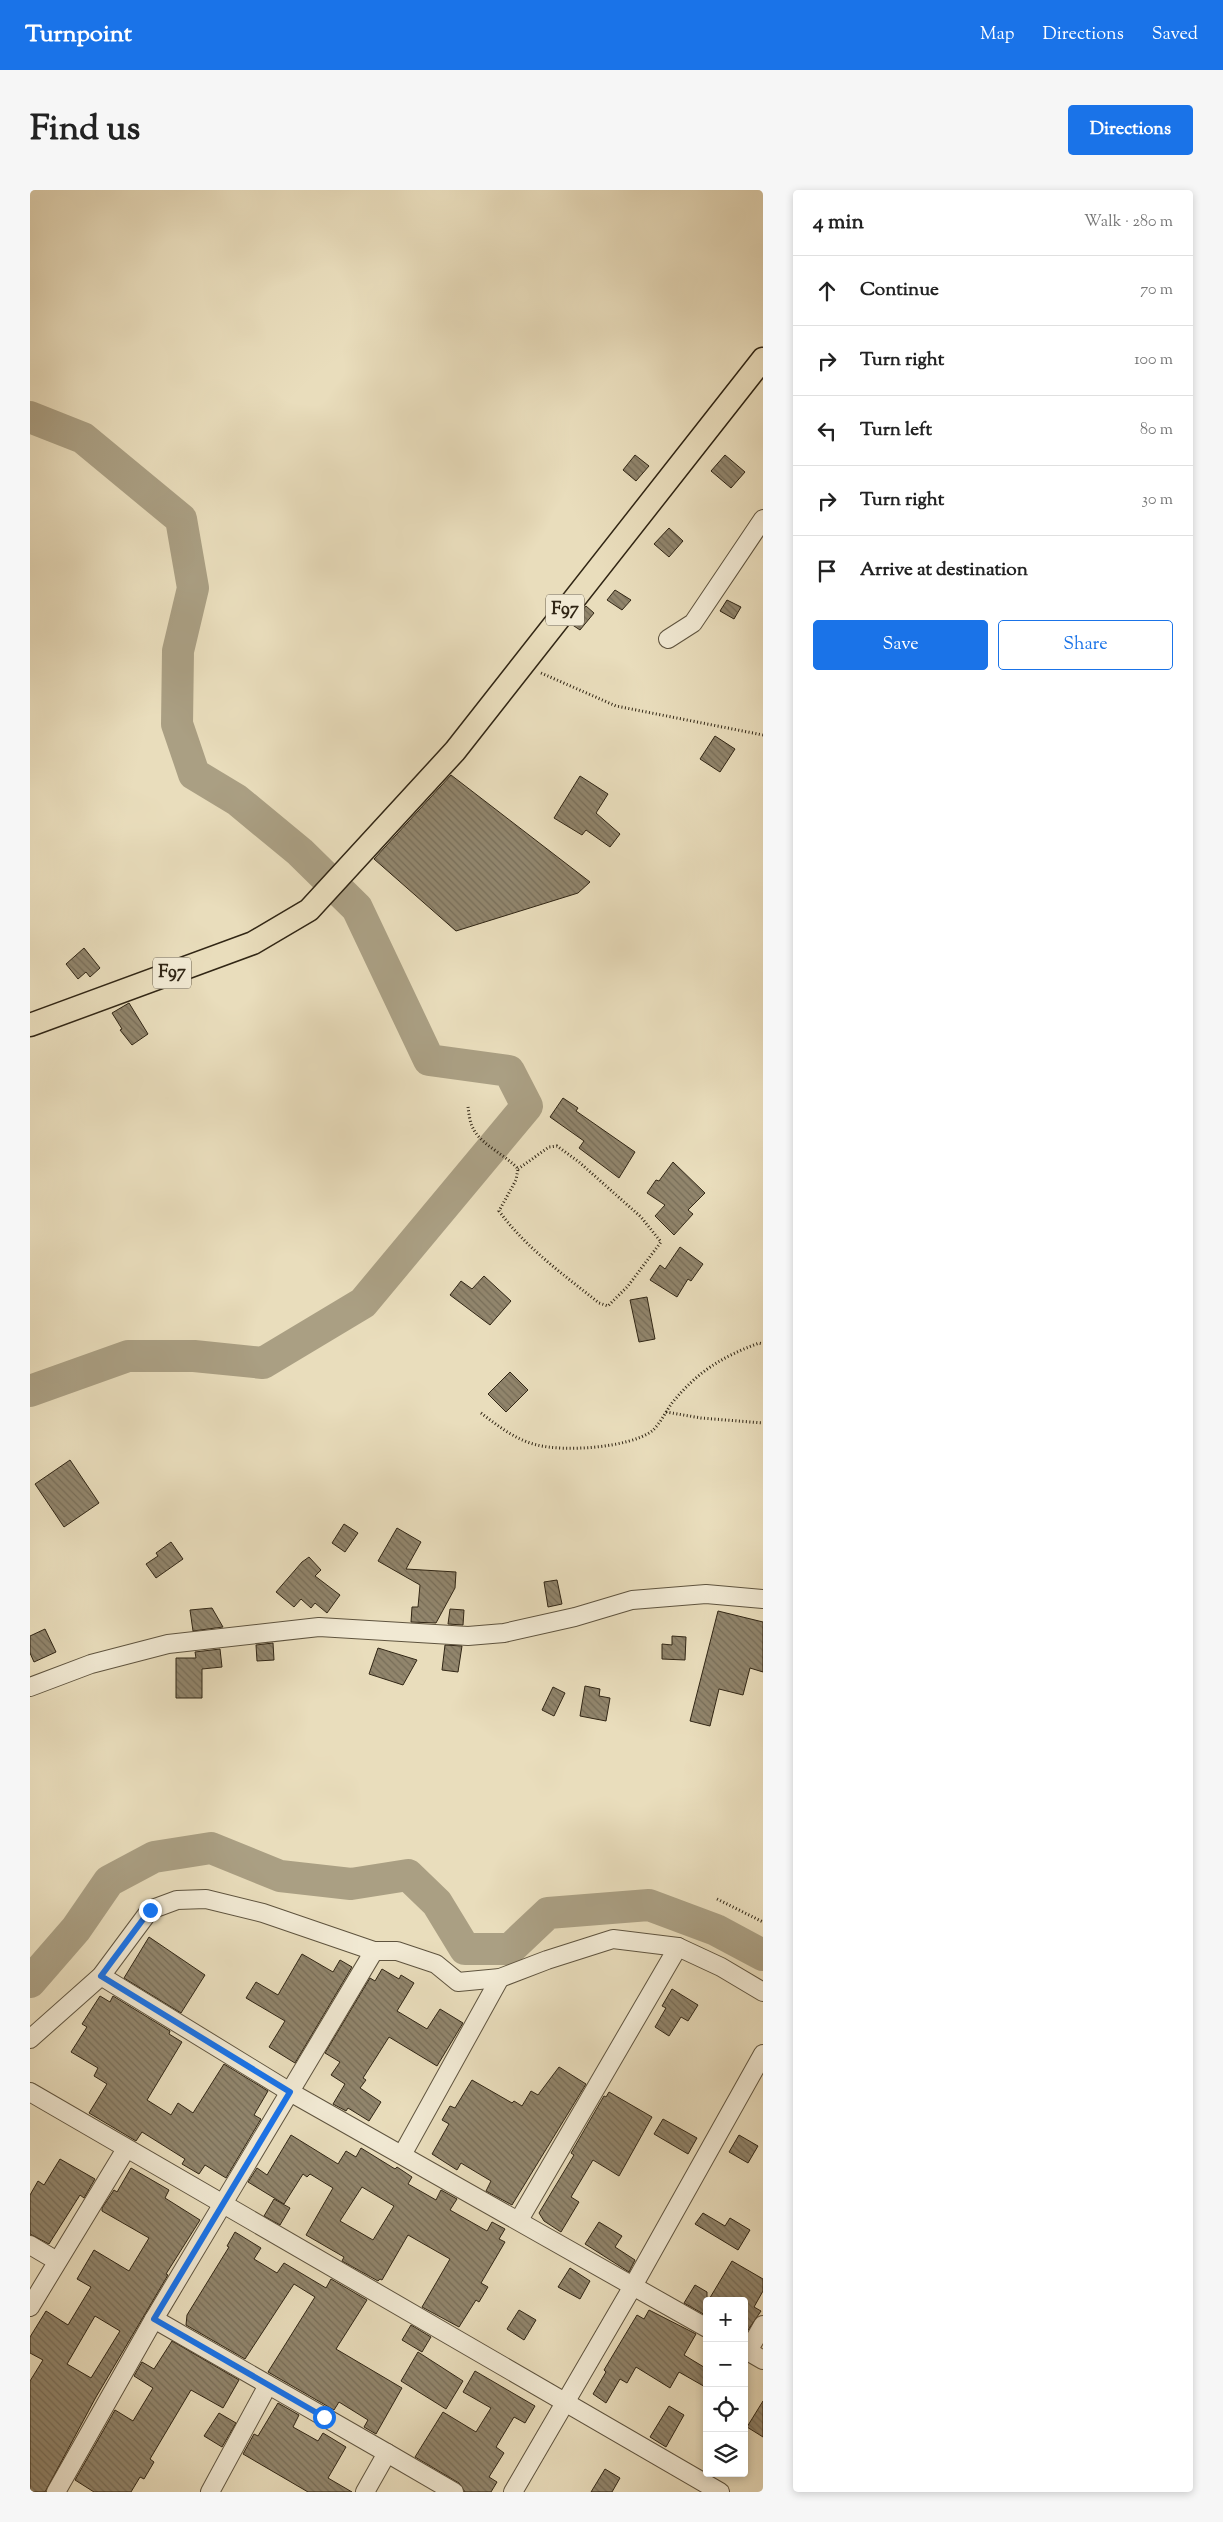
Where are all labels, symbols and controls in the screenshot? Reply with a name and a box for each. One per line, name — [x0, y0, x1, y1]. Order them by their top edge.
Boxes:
text: Turnpoint — [25, 18, 132, 52]
text: Map — [980, 22, 1015, 48]
text: Directions — [1043, 22, 1124, 48]
text: Saved — [1152, 22, 1198, 48]
text: Find us — [30, 105, 140, 156]
button: Directions — [1068, 105, 1193, 155]
text: 4 min — [813, 208, 864, 238]
text: Walk · 280 m — [1084, 211, 1173, 234]
icon: ahead — [813, 277, 841, 305]
text: Continue — [860, 277, 939, 304]
text: 70 m — [1140, 279, 1173, 302]
icon: right — [813, 347, 841, 375]
text: Turn right — [860, 347, 944, 374]
text: 100 m — [1134, 349, 1173, 372]
icon: left — [813, 417, 841, 445]
text: Turn left — [860, 417, 932, 444]
text: 80 m — [1140, 419, 1173, 442]
icon: right — [813, 487, 841, 515]
text: Turn right — [860, 487, 944, 514]
text: 30 m — [1142, 489, 1173, 512]
icon: arrive — [813, 557, 841, 585]
text: Arrive at destination — [860, 557, 1028, 584]
road number: F97 — [546, 594, 584, 626]
button: Save — [813, 620, 988, 670]
button: Share — [998, 620, 1173, 670]
road number: F97 — [153, 958, 191, 988]
route end — [139, 1899, 162, 1922]
map controls — [703, 2297, 748, 2477]
button: + — [703, 2297, 748, 2342]
button: − — [703, 2342, 748, 2387]
button: locate — [703, 2387, 748, 2432]
route start — [313, 2406, 336, 2429]
button: layers — [703, 2432, 748, 2477]

